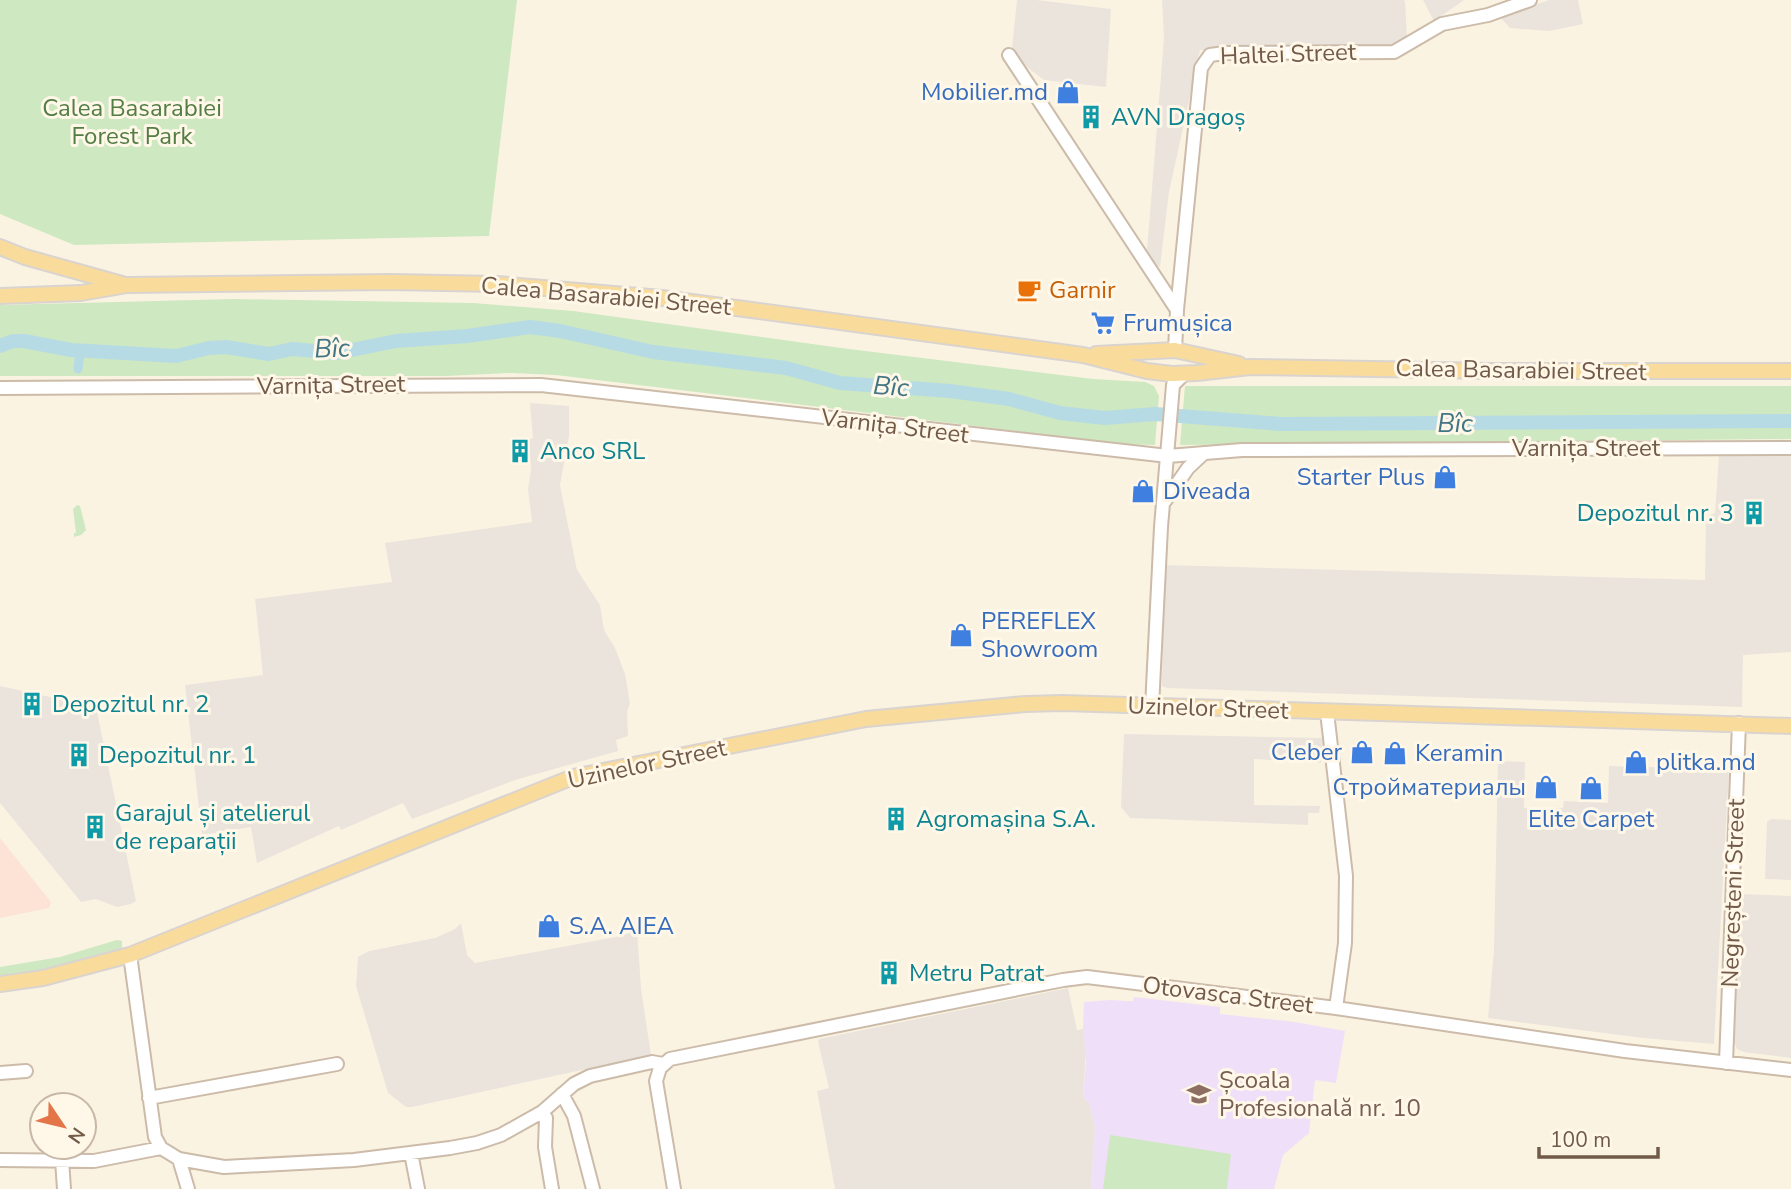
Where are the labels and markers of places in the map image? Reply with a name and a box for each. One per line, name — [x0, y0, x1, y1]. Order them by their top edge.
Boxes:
place label: Mobilier.md — [921, 76, 1048, 108]
shop icon: Mobilier.md — [1054, 78, 1082, 106]
place label: AVN Dragoș — [1111, 101, 1246, 133]
building icon: AVN Dragoș — [1077, 103, 1105, 131]
place label: Garnir — [1049, 274, 1116, 306]
cafe icon: Garnir — [1015, 276, 1043, 304]
place label: Frumușica — [1123, 307, 1233, 339]
supermarket icon: Frumușica — [1089, 309, 1117, 337]
place label: Anco SRL — [540, 435, 645, 467]
building icon: Anco SRL — [506, 437, 534, 465]
place label: Starter Plus — [1297, 461, 1425, 493]
shop icon: Starter Plus — [1431, 463, 1459, 491]
place label: Diveada — [1163, 475, 1251, 507]
shop icon: Diveada — [1129, 477, 1157, 505]
place label: Depozitul nr. 3 — [1577, 497, 1734, 529]
building icon: Depozitul nr. 3 — [1740, 499, 1768, 527]
place label: PEREFLEX Showroom — [981, 605, 1098, 665]
shop icon: PEREFLEX Showroom — [947, 621, 975, 649]
place label: Depozitul nr. 2 — [52, 688, 209, 720]
building icon: Depozitul nr. 2 — [18, 690, 46, 718]
place label: Cleber — [1271, 736, 1342, 768]
place label: Keramin — [1415, 737, 1503, 769]
shop icon: Cleber — [1348, 738, 1376, 766]
place label: Depozitul nr. 1 — [99, 739, 256, 771]
shop icon: Keramin — [1381, 739, 1409, 767]
building icon: Depozitul nr. 1 — [65, 741, 93, 769]
place label: plitka.md — [1656, 746, 1756, 778]
shop icon: plitka.md — [1622, 748, 1650, 776]
place label: Стройматериалы — [1333, 771, 1526, 803]
shop icon: Стройматериалы — [1532, 773, 1560, 801]
shop icon: Elite Carpet — [1577, 774, 1605, 802]
place label: Garajul și atelierul de reparații — [115, 797, 310, 857]
place label: Agromașina S.A. — [916, 803, 1096, 835]
place label: Elite Carpet — [1528, 803, 1655, 835]
building icon: Agromașina S.A. — [882, 805, 910, 833]
building icon: Garajul și atelierul de reparații — [81, 813, 109, 841]
place label: S.A. AIEA — [569, 910, 674, 942]
shop icon: S.A. AIEA — [535, 912, 563, 940]
place label: Metru Patrat — [909, 957, 1045, 989]
building icon: Metru Patrat — [875, 959, 903, 987]
place label: Școala Profesională nr. 10 — [1219, 1064, 1421, 1124]
school or university icon: Școala Profesională nr. 10 — [1185, 1080, 1213, 1108]

